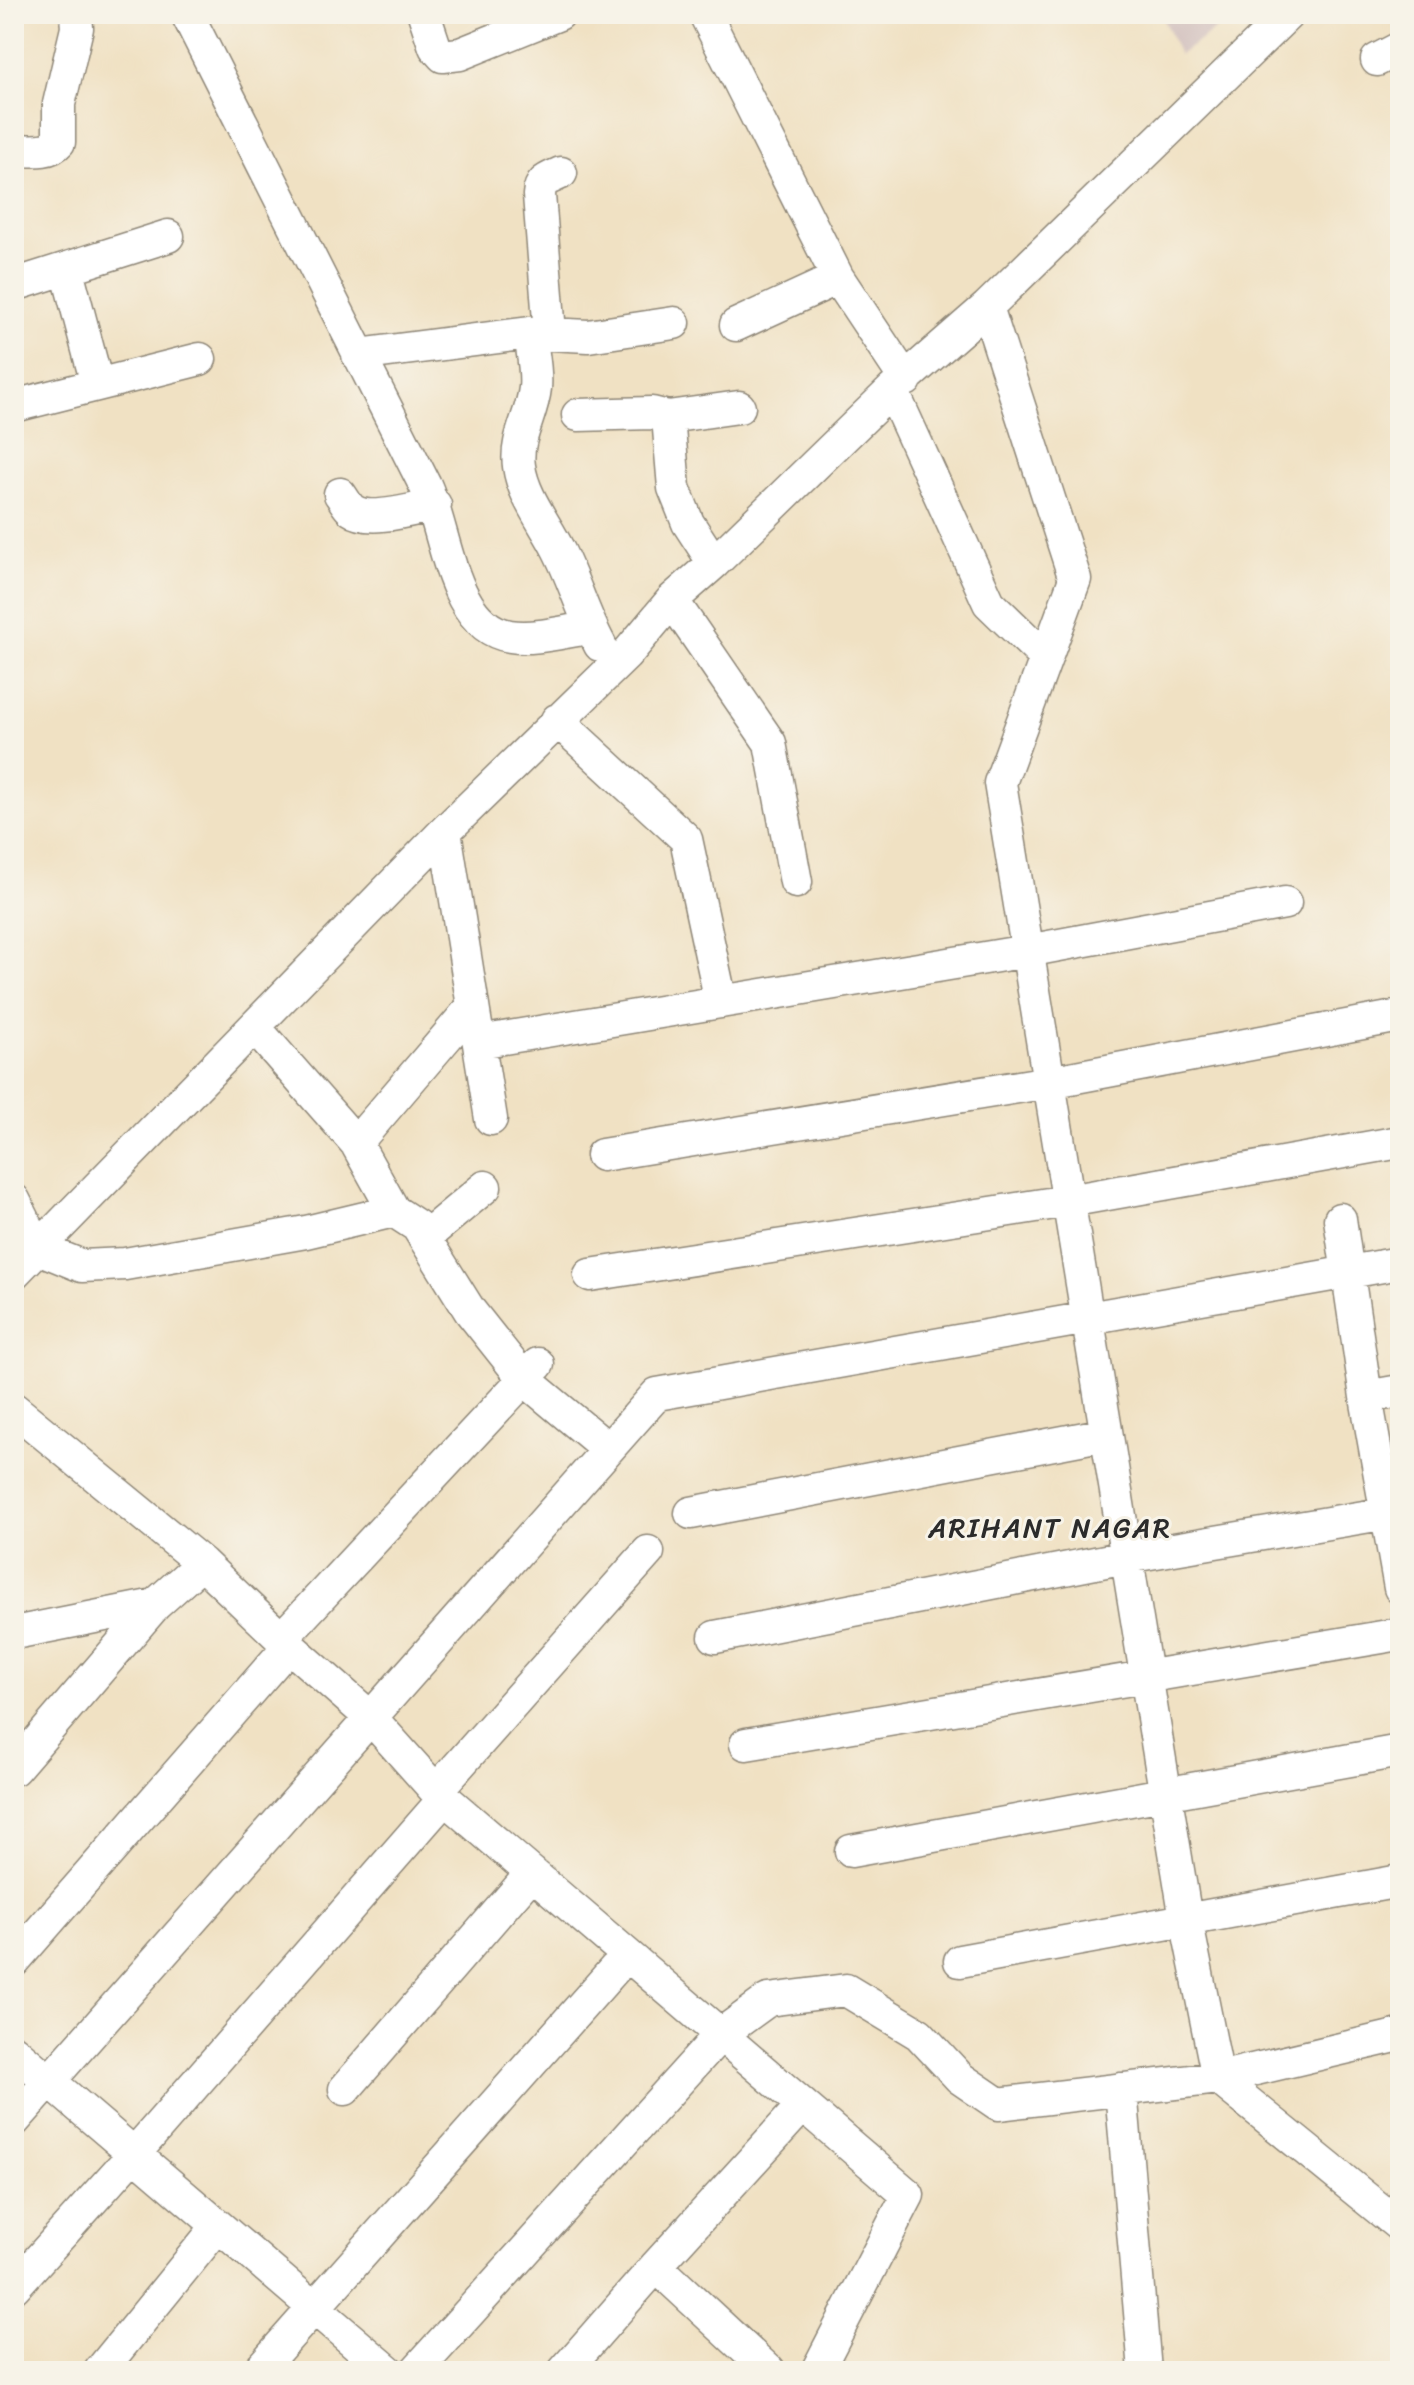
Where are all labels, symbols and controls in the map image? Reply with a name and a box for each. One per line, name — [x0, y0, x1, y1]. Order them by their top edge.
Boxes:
district label: ARIHANT NAGAR — [927, 1503, 1172, 1552]

